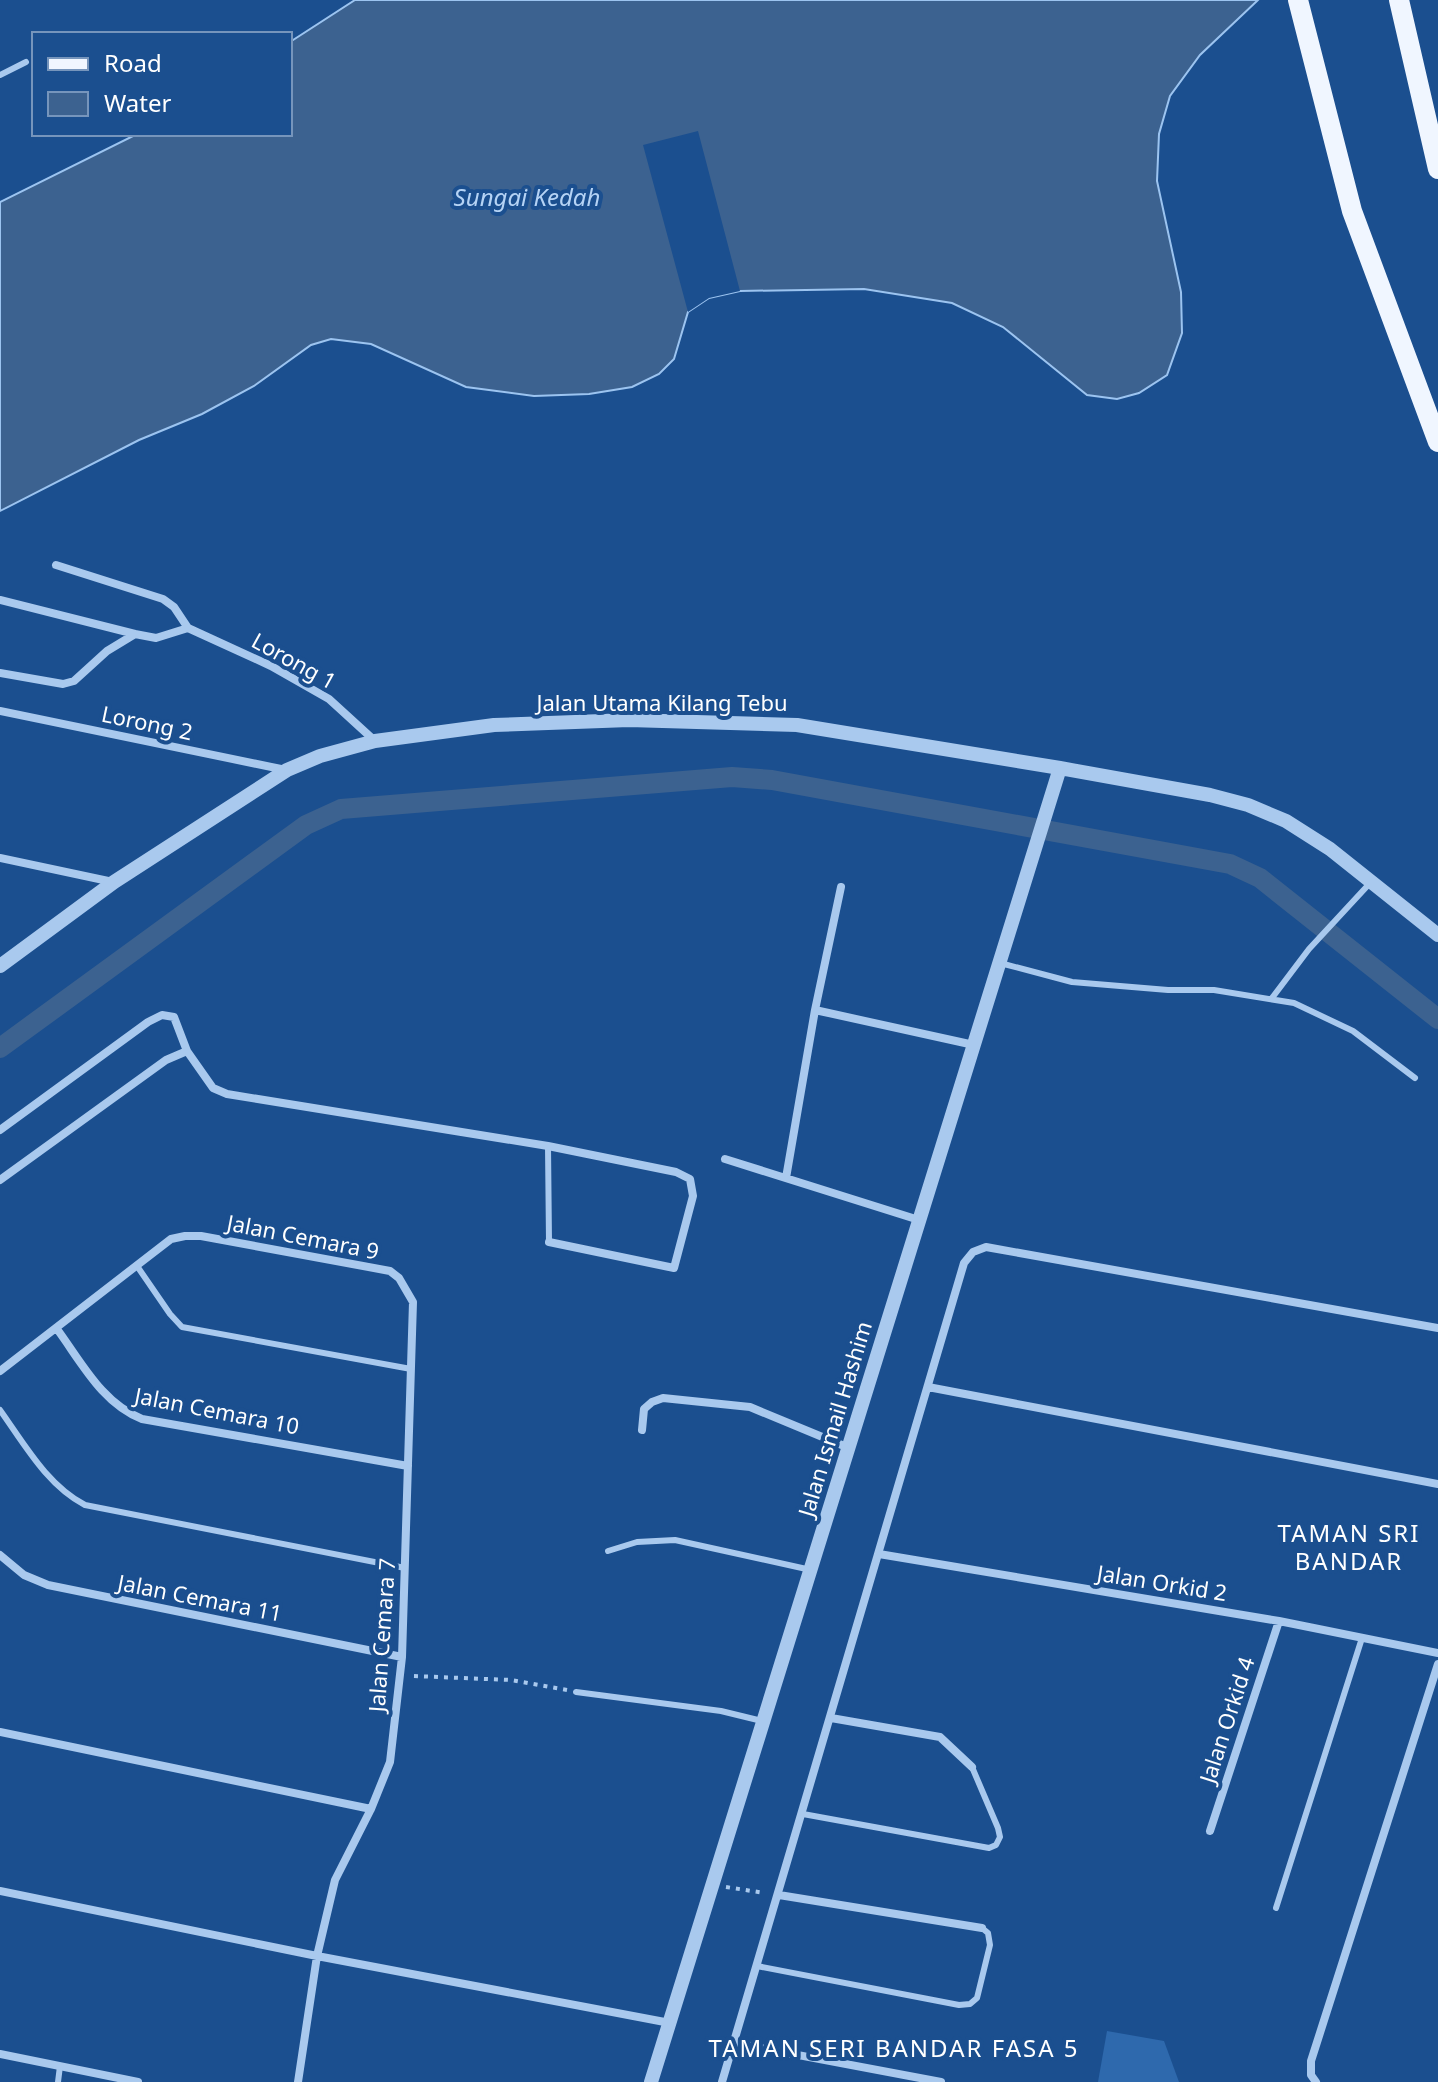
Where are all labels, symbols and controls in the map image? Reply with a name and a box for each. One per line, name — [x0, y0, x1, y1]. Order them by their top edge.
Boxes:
legend — [32, 32, 292, 136]
text: Road — [104, 46, 162, 79]
text: Water — [104, 86, 172, 119]
water label: Sungai Kedah — [454, 180, 600, 213]
street label: Lorong 1 — [247, 625, 342, 696]
street label: Jalan Utama Kilang Tebu — [534, 687, 788, 717]
street label: Lorong 2 — [99, 698, 195, 746]
street label: Jalan Cemara 9 — [223, 1206, 382, 1265]
street label: Jalan Ismail Hashim — [789, 1317, 878, 1522]
street label: Jalan Cemara 10 — [130, 1379, 302, 1441]
district label: TAMAN SRI BANDAR — [1278, 1516, 1420, 1577]
street label: Jalan Cemara 7 — [361, 1557, 401, 1715]
street label: Jalan Orkid 2 — [1093, 1557, 1229, 1607]
street label: Jalan Cemara 11 — [113, 1566, 285, 1628]
street label: Jalan Orkid 4 — [1191, 1652, 1261, 1789]
district label: TAMAN SERI BANDAR FASA 5 — [709, 2031, 1079, 2064]

